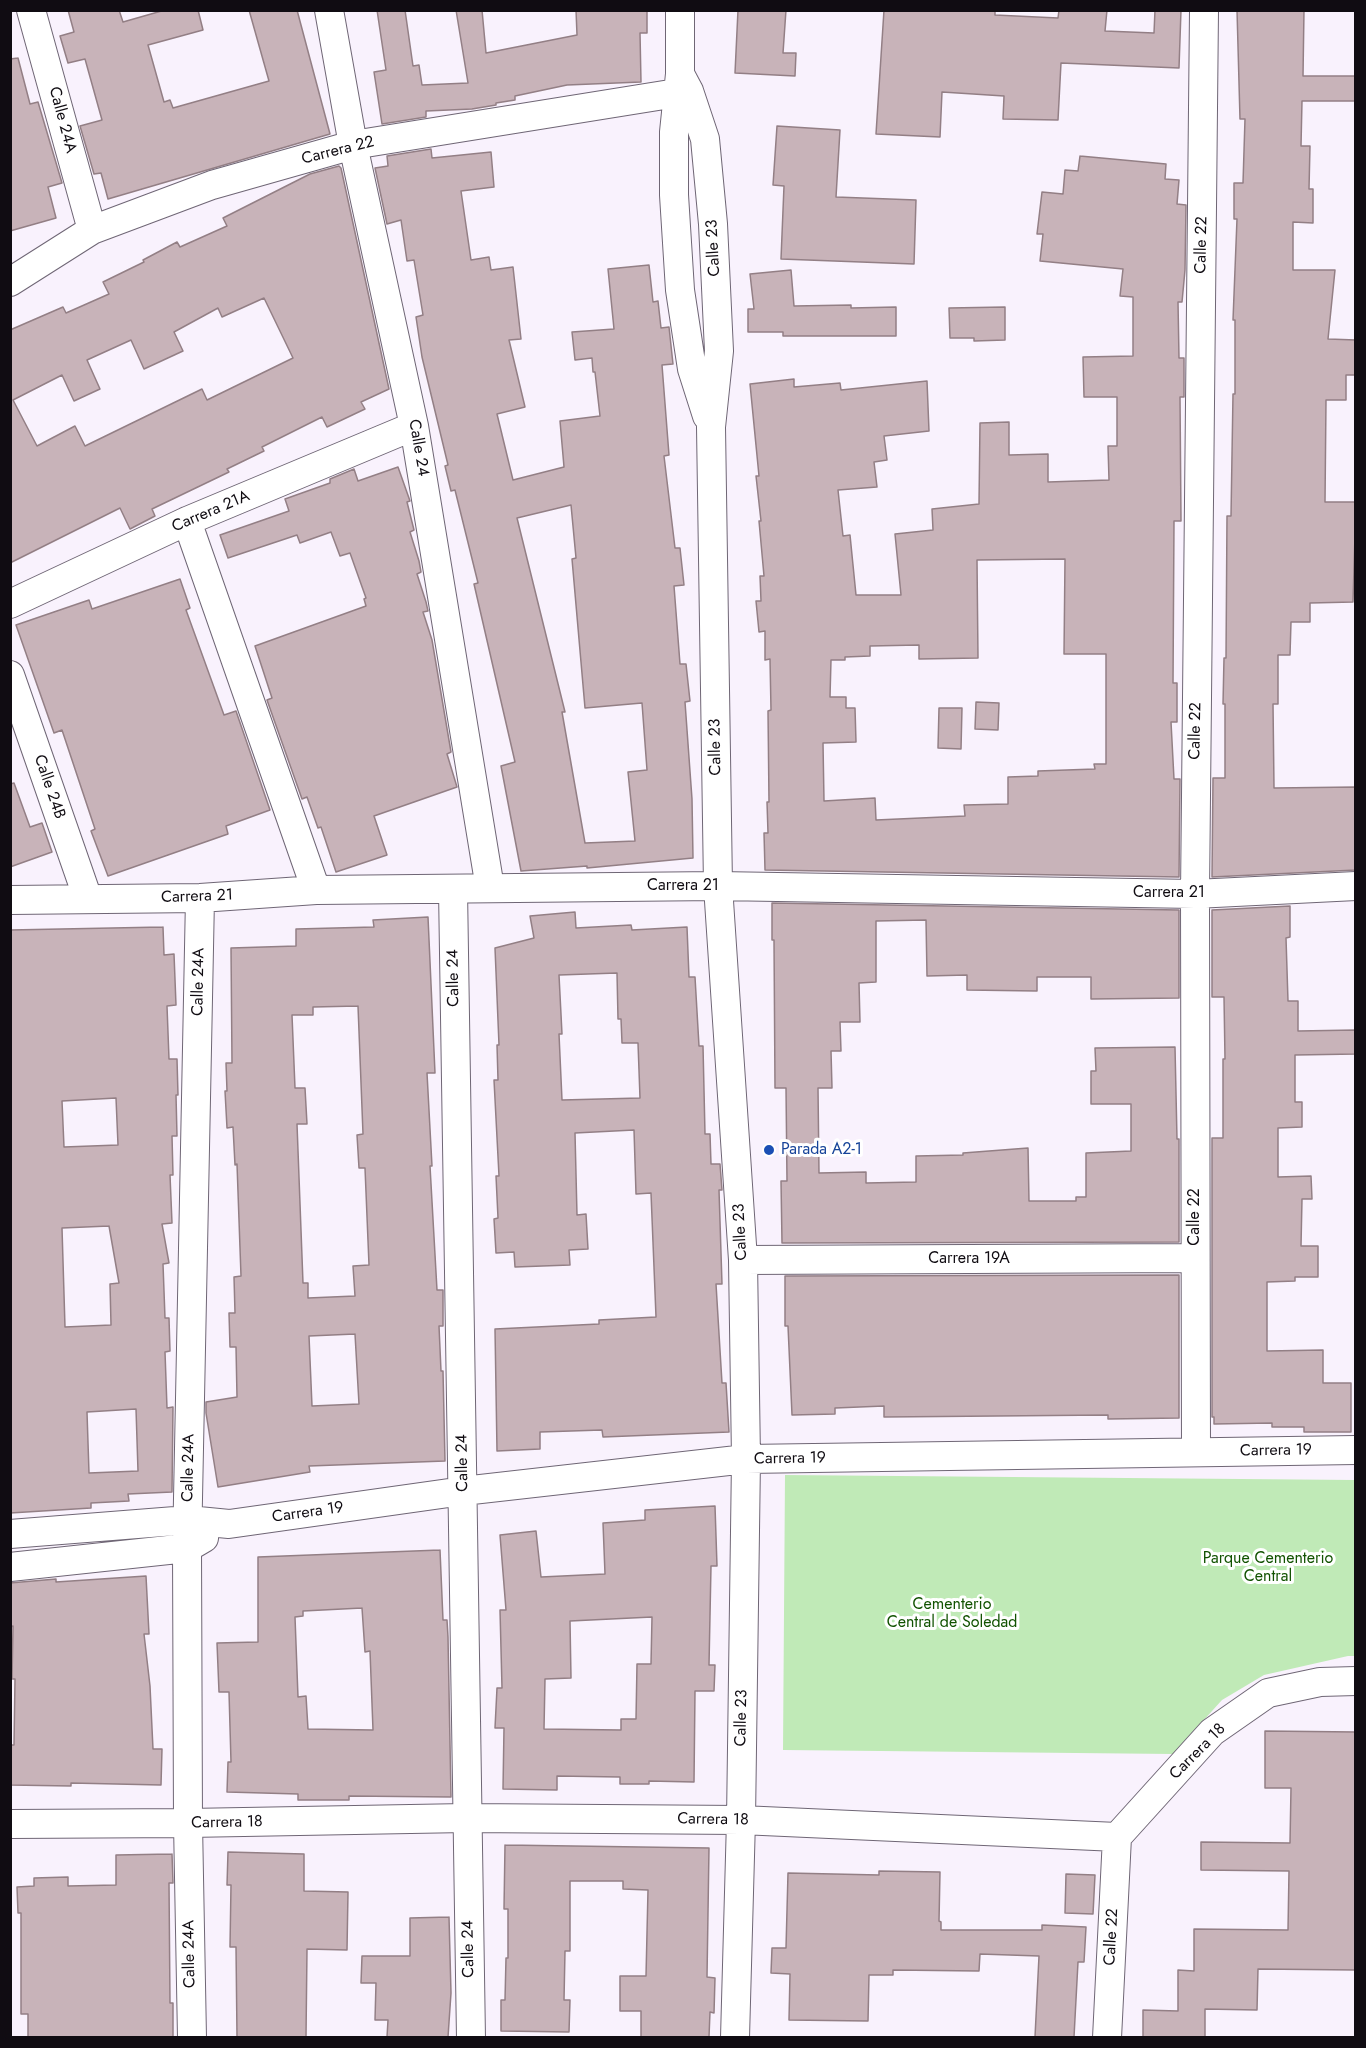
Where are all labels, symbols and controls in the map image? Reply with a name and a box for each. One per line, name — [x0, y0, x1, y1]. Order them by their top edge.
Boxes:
street label: Calle 24A — [44, 85, 80, 155]
street label: Carrera 22 — [300, 133, 376, 169]
street label: Calle 22 — [1192, 216, 1212, 274]
street label: Calle 23 — [703, 219, 725, 277]
street label: Calle 24 — [404, 418, 432, 478]
street label: Carrera 21A — [169, 487, 253, 537]
street label: Calle 22 — [1186, 702, 1206, 760]
street label: Calle 23 — [706, 718, 726, 776]
street label: Calle 24B — [29, 752, 69, 822]
street label: Carrera 21 — [647, 876, 719, 896]
street label: Carrera 21 — [1133, 883, 1205, 903]
street label: Carrera 21 — [161, 886, 233, 908]
street label: Calle 24A — [189, 948, 209, 1016]
street label: Calle 24 — [444, 949, 464, 1007]
place label: Parada A2-1 — [781, 1140, 862, 1160]
marker: Parada A2-1 — [762, 1143, 776, 1157]
street label: Calle 22 — [1185, 1188, 1205, 1246]
street label: Calle 23 — [730, 1203, 752, 1261]
street label: Carrera 19A — [928, 1249, 1010, 1269]
street label: Calle 24A — [179, 1434, 199, 1502]
street label: Calle 24 — [453, 1434, 473, 1492]
street label: Carrera 19 — [1240, 1441, 1312, 1461]
street label: Carrera 19 — [754, 1449, 826, 1469]
street label: Carrera 19 — [271, 1498, 345, 1528]
park label: Parque Cementerio Central — [1203, 1549, 1333, 1587]
park label: Cementerio Central de Soledad — [887, 1595, 1017, 1633]
street label: Calle 23 — [732, 1689, 752, 1747]
street label: Carrera 18 — [1166, 1720, 1230, 1784]
street label: Carrera 18 — [677, 1810, 749, 1830]
street label: Carrera 18 — [191, 1813, 263, 1833]
street label: Calle 22 — [1101, 1908, 1123, 1966]
street label: Calle 24A — [180, 1920, 200, 1988]
street label: Calle 24 — [459, 1920, 479, 1978]

